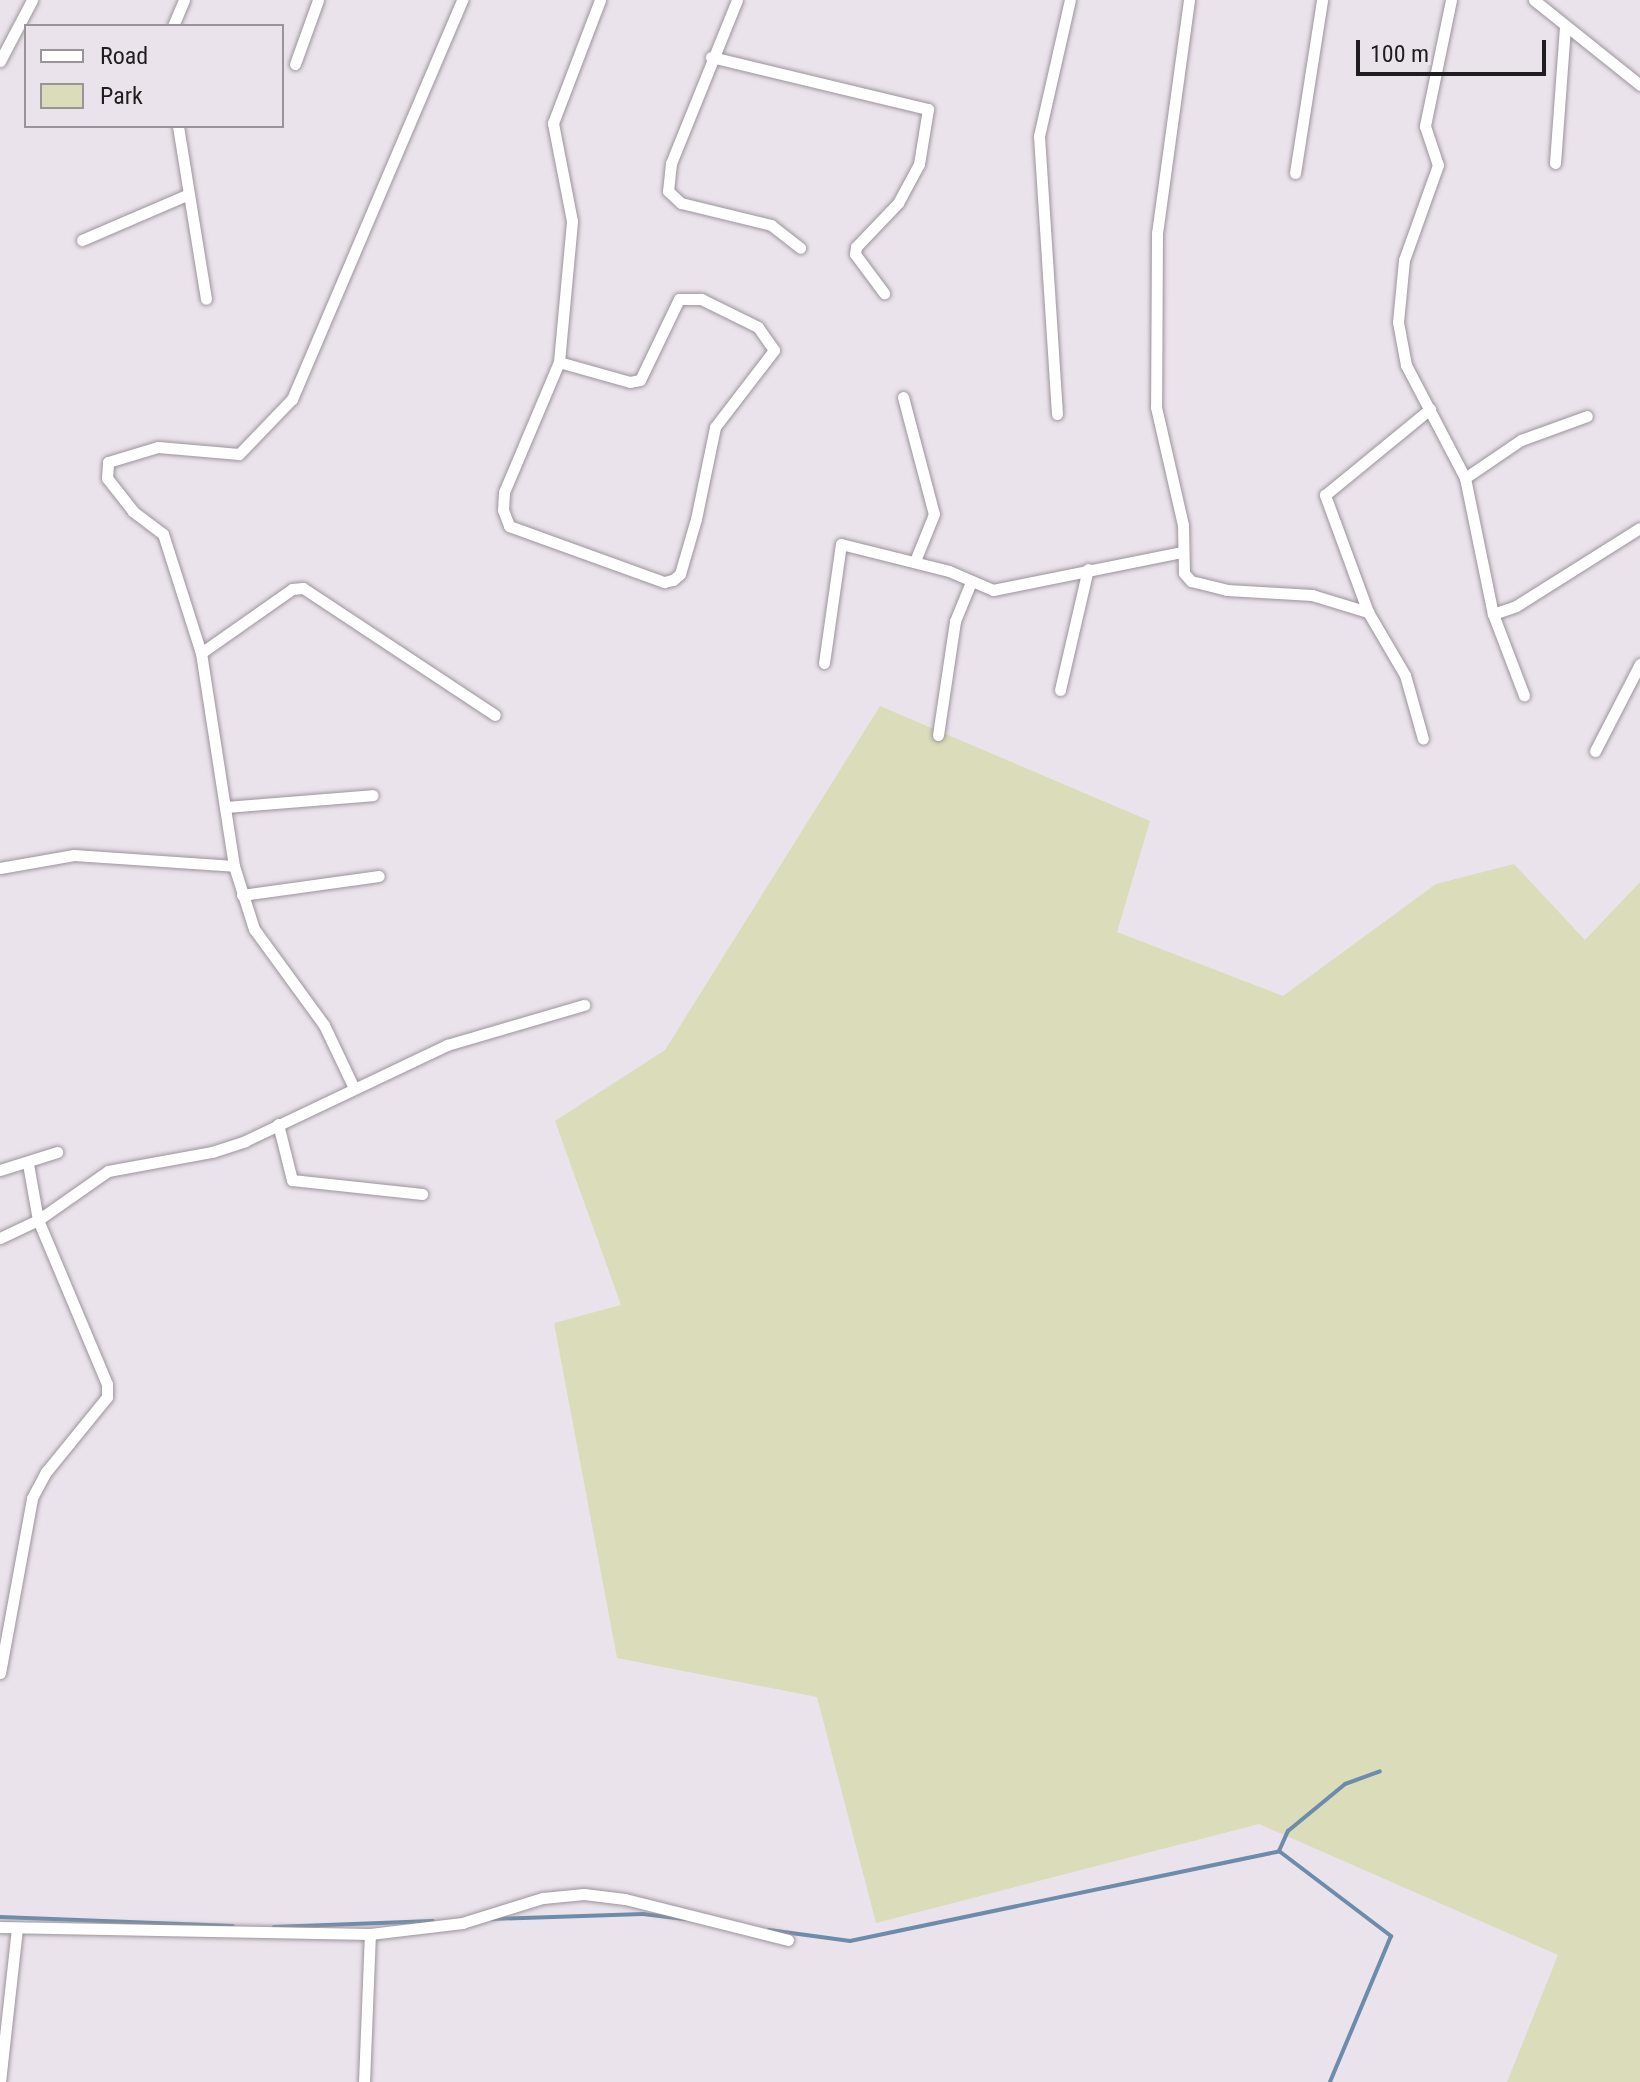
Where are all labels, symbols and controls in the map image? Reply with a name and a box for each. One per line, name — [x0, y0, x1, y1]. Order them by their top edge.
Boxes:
legend — [24, 24, 284, 128]
scale bar — [1360, 24, 1550, 74]
text: 100 m — [1370, 40, 1429, 68]
text: Road — [100, 42, 148, 70]
text: Park — [100, 82, 143, 110]

